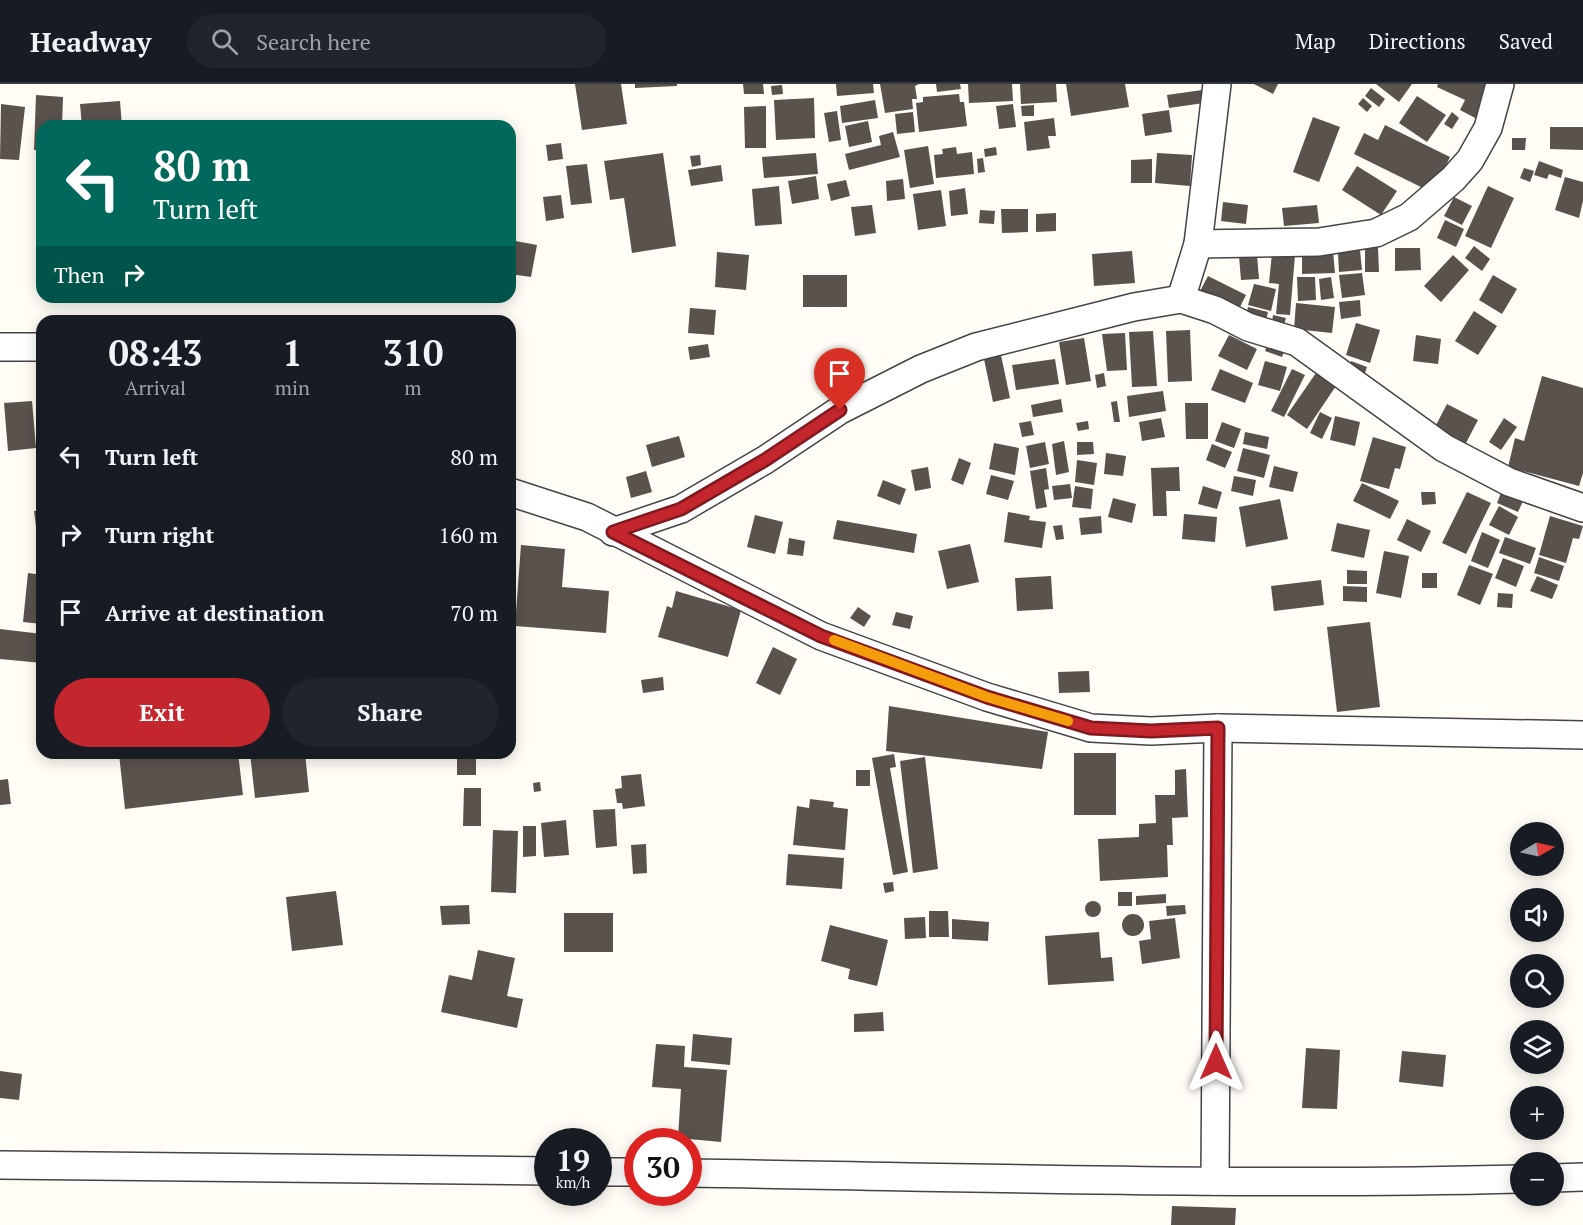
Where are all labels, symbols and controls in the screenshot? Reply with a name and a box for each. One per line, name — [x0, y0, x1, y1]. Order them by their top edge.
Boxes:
search box — [187, 14, 607, 68]
text: Headway — [30, 23, 151, 60]
icon: search — [208, 25, 241, 58]
text: Search here — [256, 27, 371, 56]
text: Map — [1295, 27, 1336, 55]
text: Directions — [1369, 27, 1466, 55]
text: Saved — [1499, 27, 1553, 55]
text: 80 m — [153, 137, 251, 193]
icon: left — [54, 144, 132, 222]
text: Turn left — [153, 191, 258, 227]
icon: right — [117, 258, 150, 291]
text: Then — [54, 260, 105, 289]
text: 08:43 — [109, 329, 202, 376]
text: 1 — [282, 329, 303, 376]
text: 310 — [382, 329, 443, 376]
pin — [814, 348, 865, 410]
icon: arrive — [823, 357, 856, 390]
text: Arrival — [125, 374, 186, 401]
text: min — [275, 374, 310, 401]
text: m — [404, 374, 422, 401]
icon: left — [54, 440, 87, 473]
text: Turn left — [105, 442, 198, 471]
text: 80 m — [450, 442, 498, 471]
icon: right — [54, 518, 87, 551]
text: Turn right — [105, 520, 214, 549]
text: 160 m — [438, 520, 498, 549]
icon: arrive — [54, 596, 87, 629]
text: Arrive at destination — [105, 598, 324, 627]
text: 70 m — [450, 598, 498, 627]
button: Exit — [54, 678, 270, 747]
button: Share — [282, 678, 498, 747]
north arrow — [1510, 822, 1564, 876]
map controls — [1510, 822, 1564, 1206]
button: sound — [1510, 888, 1564, 942]
button: search — [1510, 954, 1564, 1008]
button: layers — [1510, 1020, 1564, 1074]
position arrow — [1184, 1030, 1248, 1094]
button: + — [1510, 1086, 1564, 1140]
speed limit sign: 30 — [624, 1128, 702, 1206]
text: 19 — [556, 1140, 590, 1180]
button: − — [1510, 1152, 1564, 1206]
text: km/h — [556, 1172, 590, 1192]

